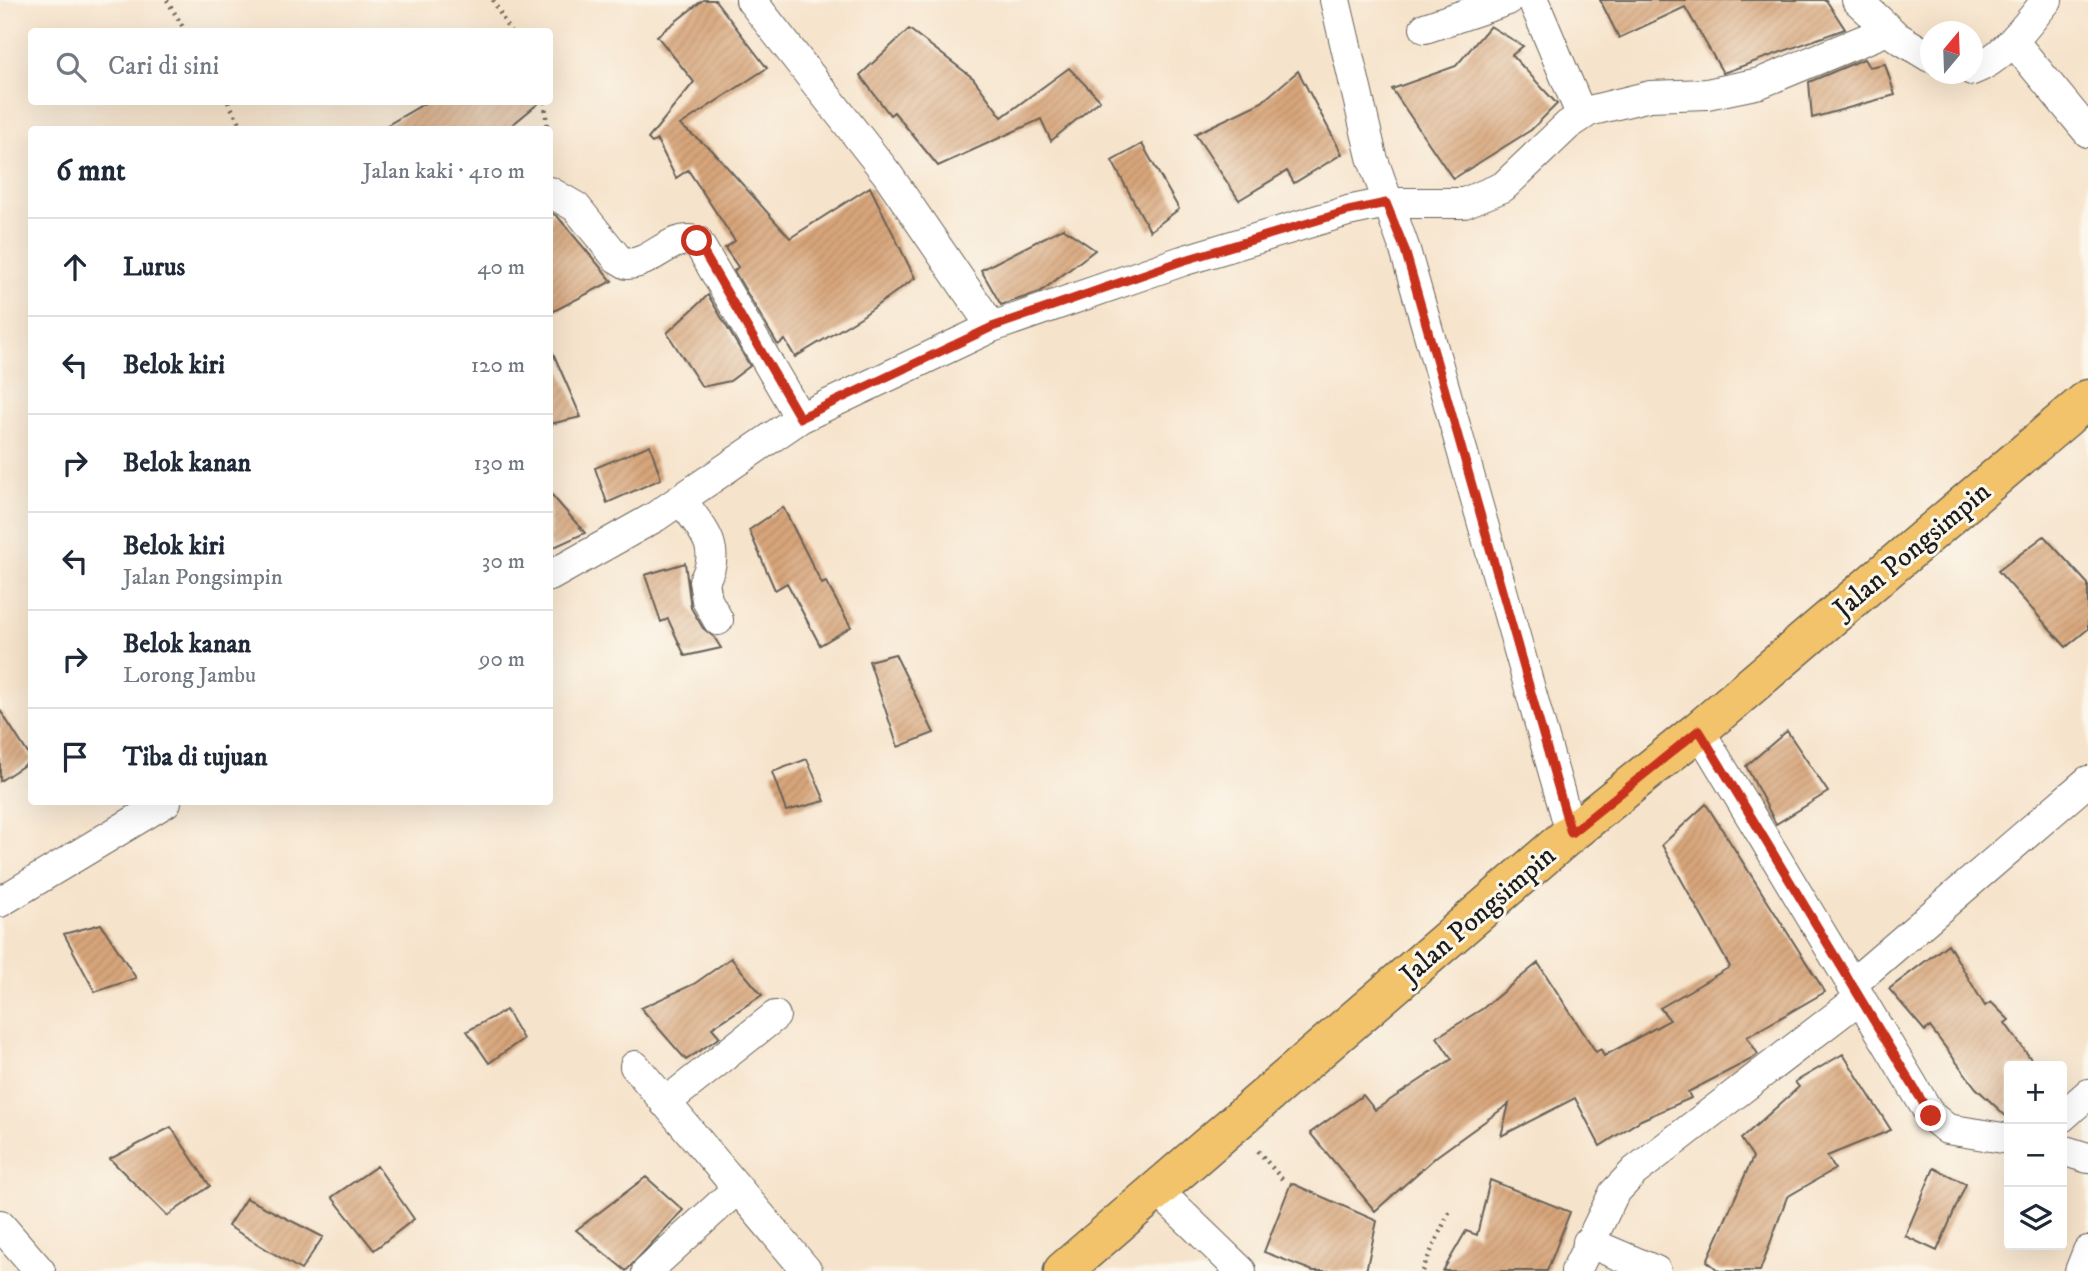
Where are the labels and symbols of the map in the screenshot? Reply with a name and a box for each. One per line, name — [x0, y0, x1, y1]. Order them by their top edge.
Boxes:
north arrow — [1920, 21, 1983, 84]
route start — [681, 225, 712, 256]
street label: Jalan Pongsimpin — [1824, 474, 1998, 628]
street label: Jalan Pongsimpin — [1391, 838, 1563, 994]
route end — [1915, 1100, 1946, 1131]

